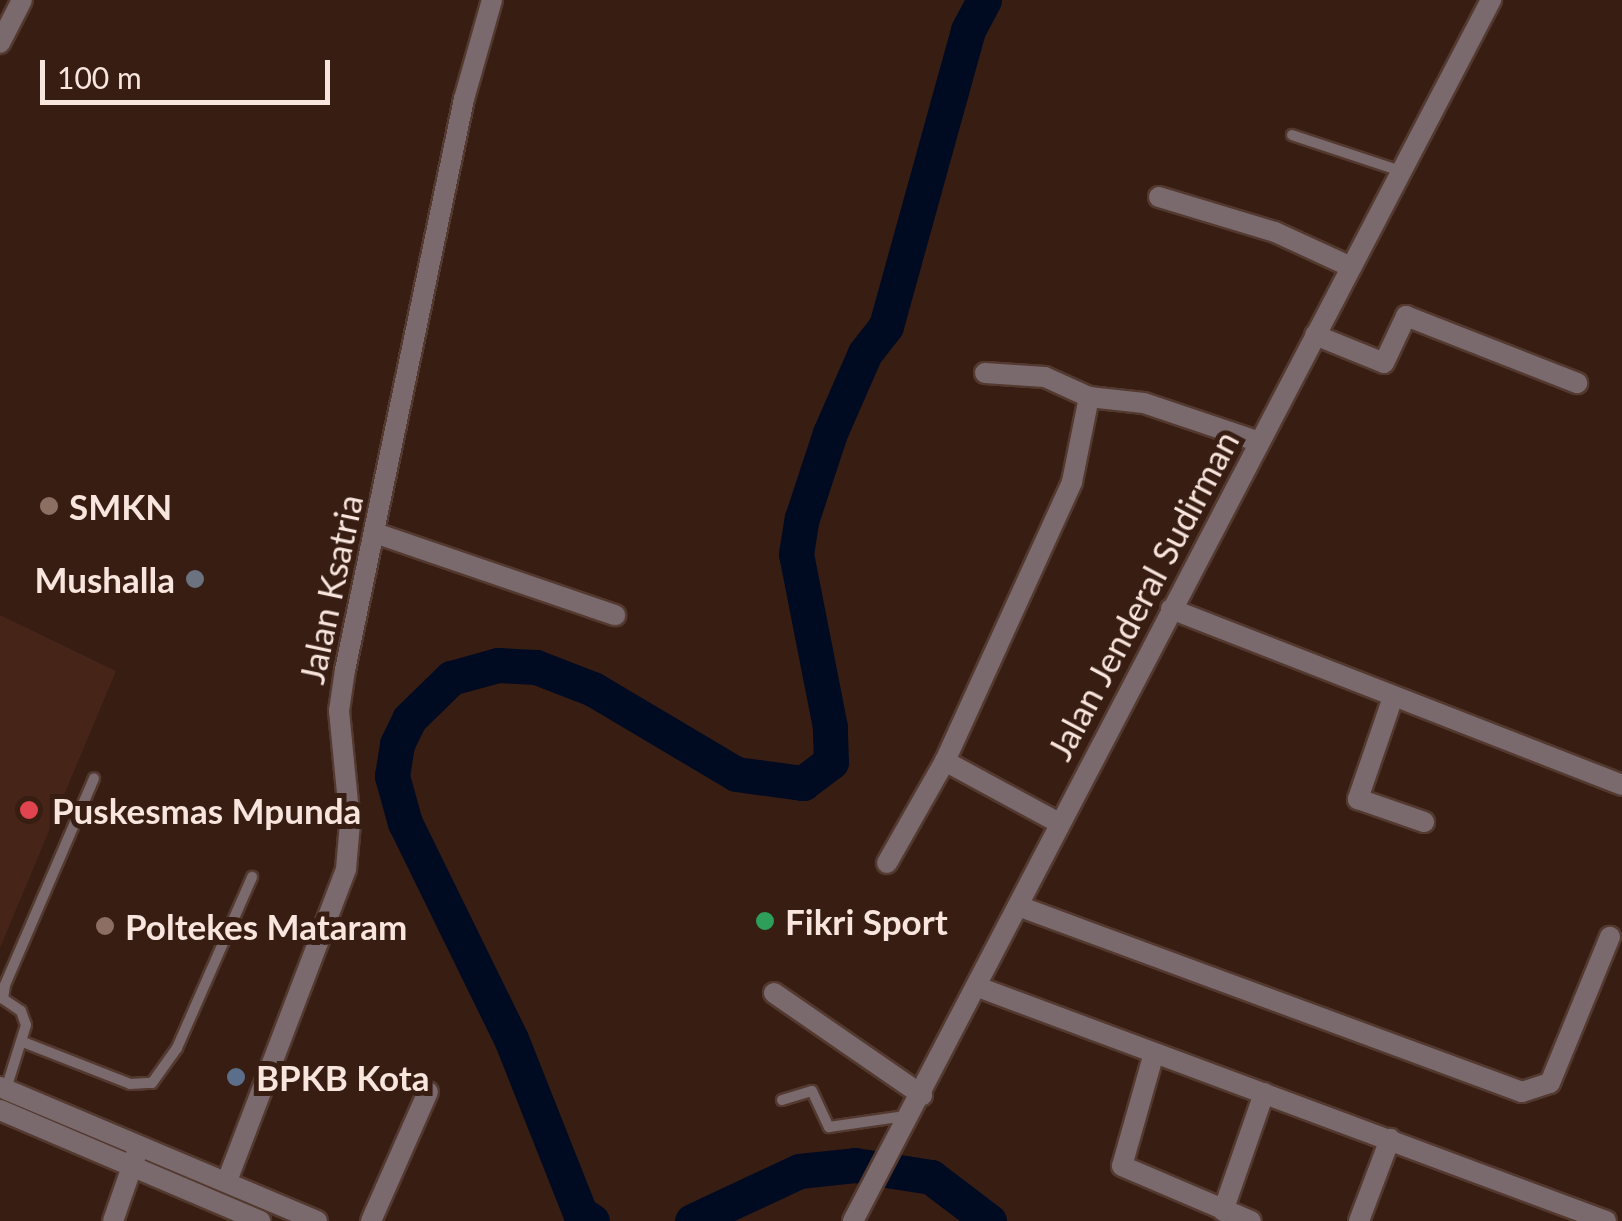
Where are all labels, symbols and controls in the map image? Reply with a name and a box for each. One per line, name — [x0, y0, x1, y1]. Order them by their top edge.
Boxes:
scale bar — [45, 40, 335, 102]
text: 100 m — [57, 59, 142, 95]
street label: Jalan Jenderal Sudirman — [1037, 423, 1247, 767]
place label: SMKN — [69, 485, 172, 527]
street label: Jalan Ksatria — [289, 491, 371, 687]
marker: SMKN — [38, 495, 60, 517]
place label: Mushalla — [34, 558, 175, 600]
marker: Mushalla — [184, 568, 206, 590]
place label: Puskesmas Mpunda — [52, 789, 361, 831]
marker: Puskesmas Mpunda — [16, 797, 42, 823]
place label: Fikri Sport — [785, 900, 948, 942]
place label: Poltekes Mataram — [125, 905, 407, 947]
marker: Fikri Sport — [754, 910, 776, 932]
marker: Poltekes Mataram — [94, 915, 116, 937]
place label: BPKB Kota — [256, 1056, 429, 1098]
marker: BPKB Kota — [225, 1066, 247, 1088]

